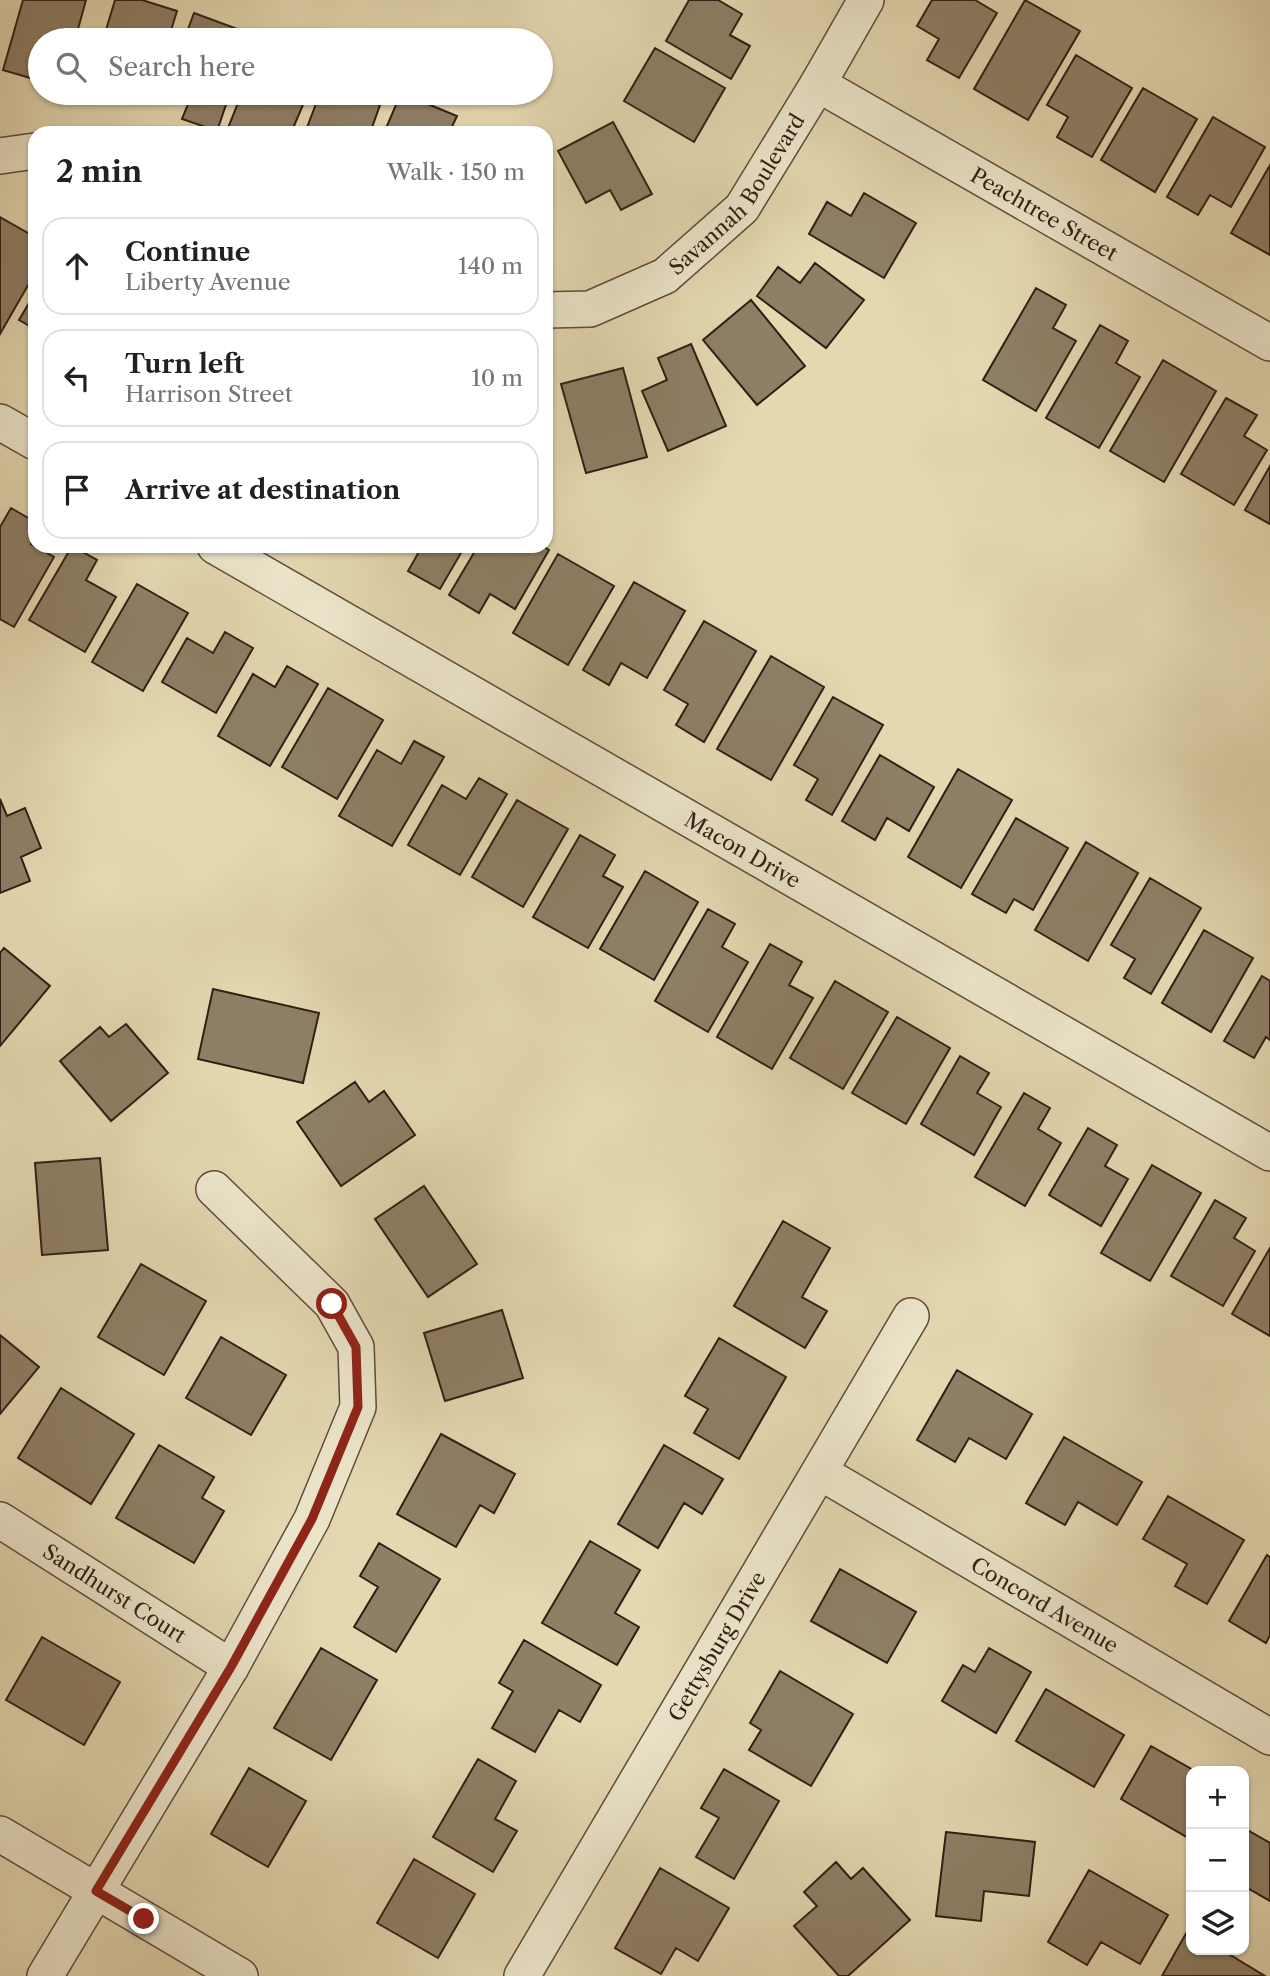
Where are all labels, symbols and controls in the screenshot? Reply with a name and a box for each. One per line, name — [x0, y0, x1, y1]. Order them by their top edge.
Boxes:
search box — [28, 28, 553, 105]
icon: search — [52, 48, 90, 86]
text: Search here — [108, 51, 255, 83]
street label: Savannah Boulevard — [663, 109, 809, 280]
text: 2 min — [56, 153, 142, 190]
text: Walk · 150 m — [387, 158, 525, 186]
street label: Peachtree Street — [967, 162, 1123, 266]
text: Continue — [125, 236, 250, 268]
icon: ahead — [58, 247, 96, 285]
text: 140 m — [458, 252, 523, 280]
text: Liberty Avenue — [125, 268, 291, 296]
text: Turn left — [125, 348, 244, 380]
icon: left — [58, 359, 96, 397]
text: 10 m — [471, 364, 523, 392]
text: Harrison Street — [125, 380, 293, 408]
icon: arrive — [58, 471, 96, 509]
text: Arrive at destination — [125, 474, 400, 506]
street label: Macon Drive — [681, 807, 805, 893]
route start — [316, 1288, 347, 1319]
street label: Sandhurst Court — [38, 1538, 191, 1648]
street label: Concord Avenue — [967, 1551, 1123, 1658]
street label: Gettysburg Drive — [663, 1567, 770, 1725]
map controls — [1186, 1766, 1249, 1955]
button: + — [1186, 1766, 1249, 1829]
button: − — [1186, 1829, 1249, 1892]
button: layers — [1186, 1892, 1249, 1955]
route end — [128, 1903, 159, 1934]

